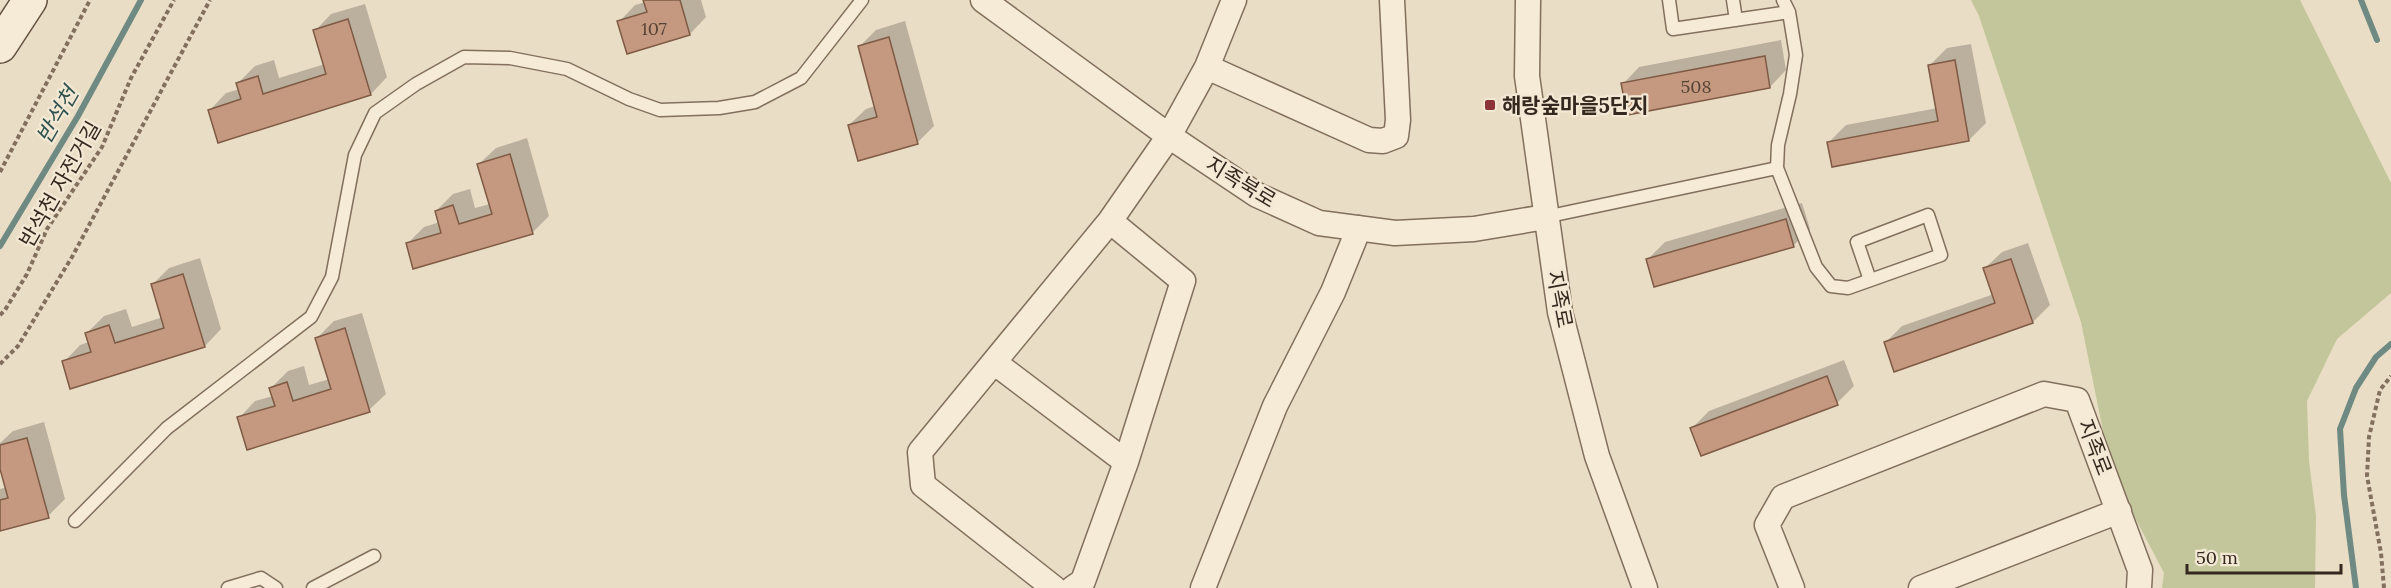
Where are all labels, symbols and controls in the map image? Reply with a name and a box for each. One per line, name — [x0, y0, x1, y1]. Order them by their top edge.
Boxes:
house number: 107 — [641, 17, 667, 40]
house number: 508 — [1680, 75, 1712, 98]
water label: 반석천 — [30, 79, 86, 148]
place label: 해랑숲마을5단지 — [1502, 92, 1649, 119]
marker: 해랑숲마을5단지 — [1483, 98, 1497, 112]
street label: 반석천 자전거길 — [13, 116, 107, 252]
street label: 지족북로 — [1201, 151, 1281, 213]
street label: 지족로 — [1541, 268, 1579, 330]
street label: 지족로 — [2072, 415, 2118, 479]
scale bar — [2187, 537, 2342, 575]
text: 50 m — [2196, 546, 2238, 569]

